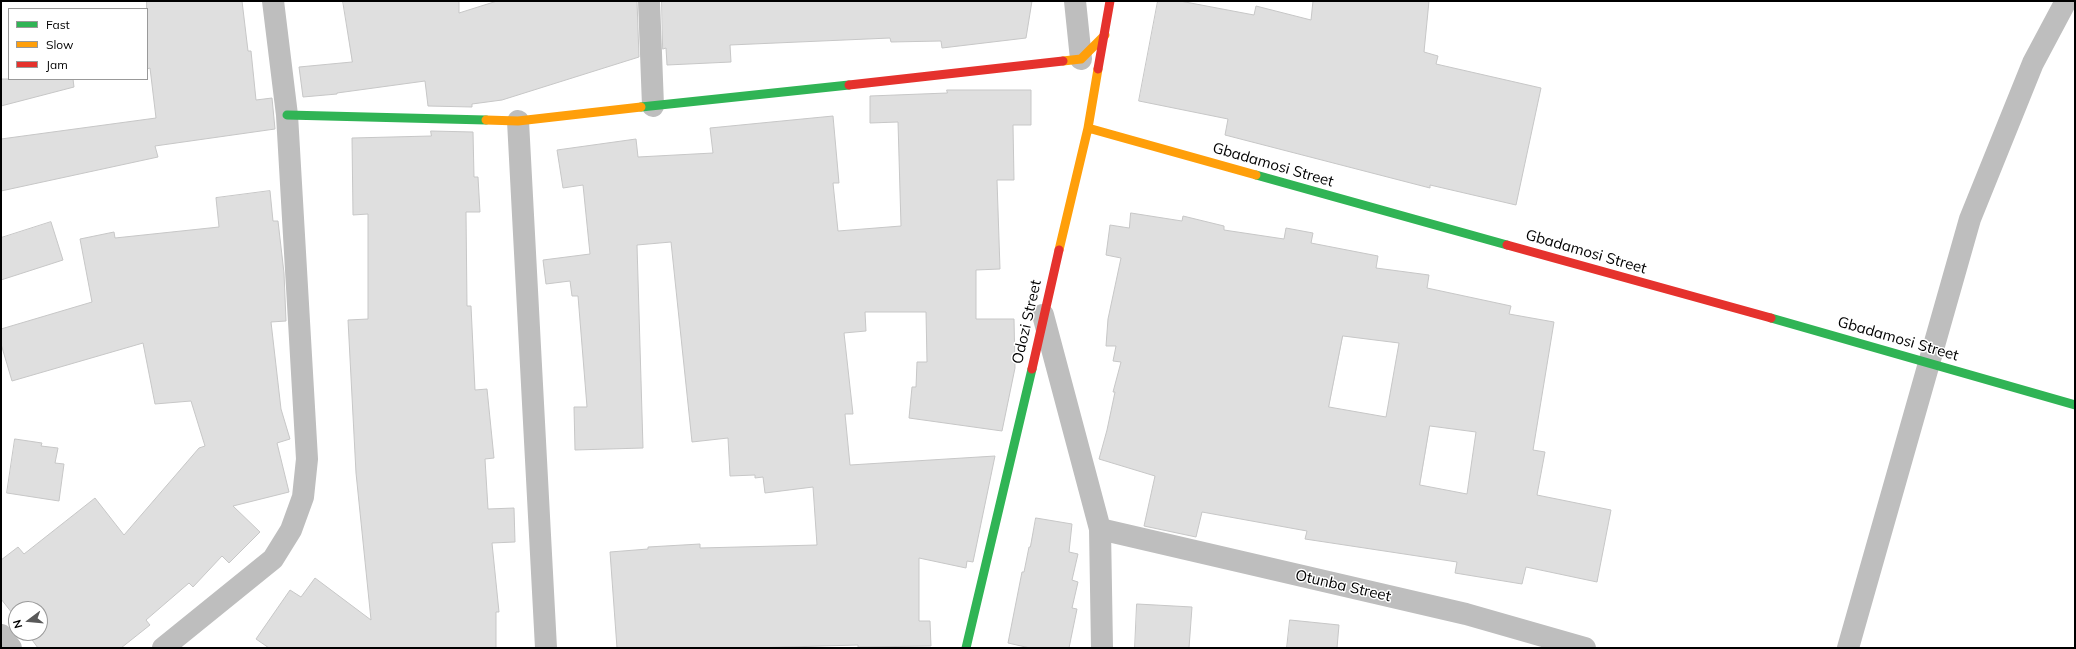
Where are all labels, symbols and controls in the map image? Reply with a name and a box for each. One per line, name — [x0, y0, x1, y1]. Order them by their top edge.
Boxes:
legend — [8, 8, 148, 80]
text: Fast — [46, 17, 70, 32]
text: Slow — [46, 37, 74, 52]
text: Jam — [46, 57, 68, 72]
street label: Gbadamosi Street — [1210, 139, 1336, 191]
street label: Gbadamosi Street — [1523, 226, 1649, 278]
street label: Odozi Street — [1009, 278, 1045, 366]
street label: Gbadamosi Street — [1835, 313, 1961, 365]
street label: Otunba Street — [1293, 566, 1393, 606]
north arrow — [8, 601, 48, 641]
text: N — [10, 618, 25, 630]

